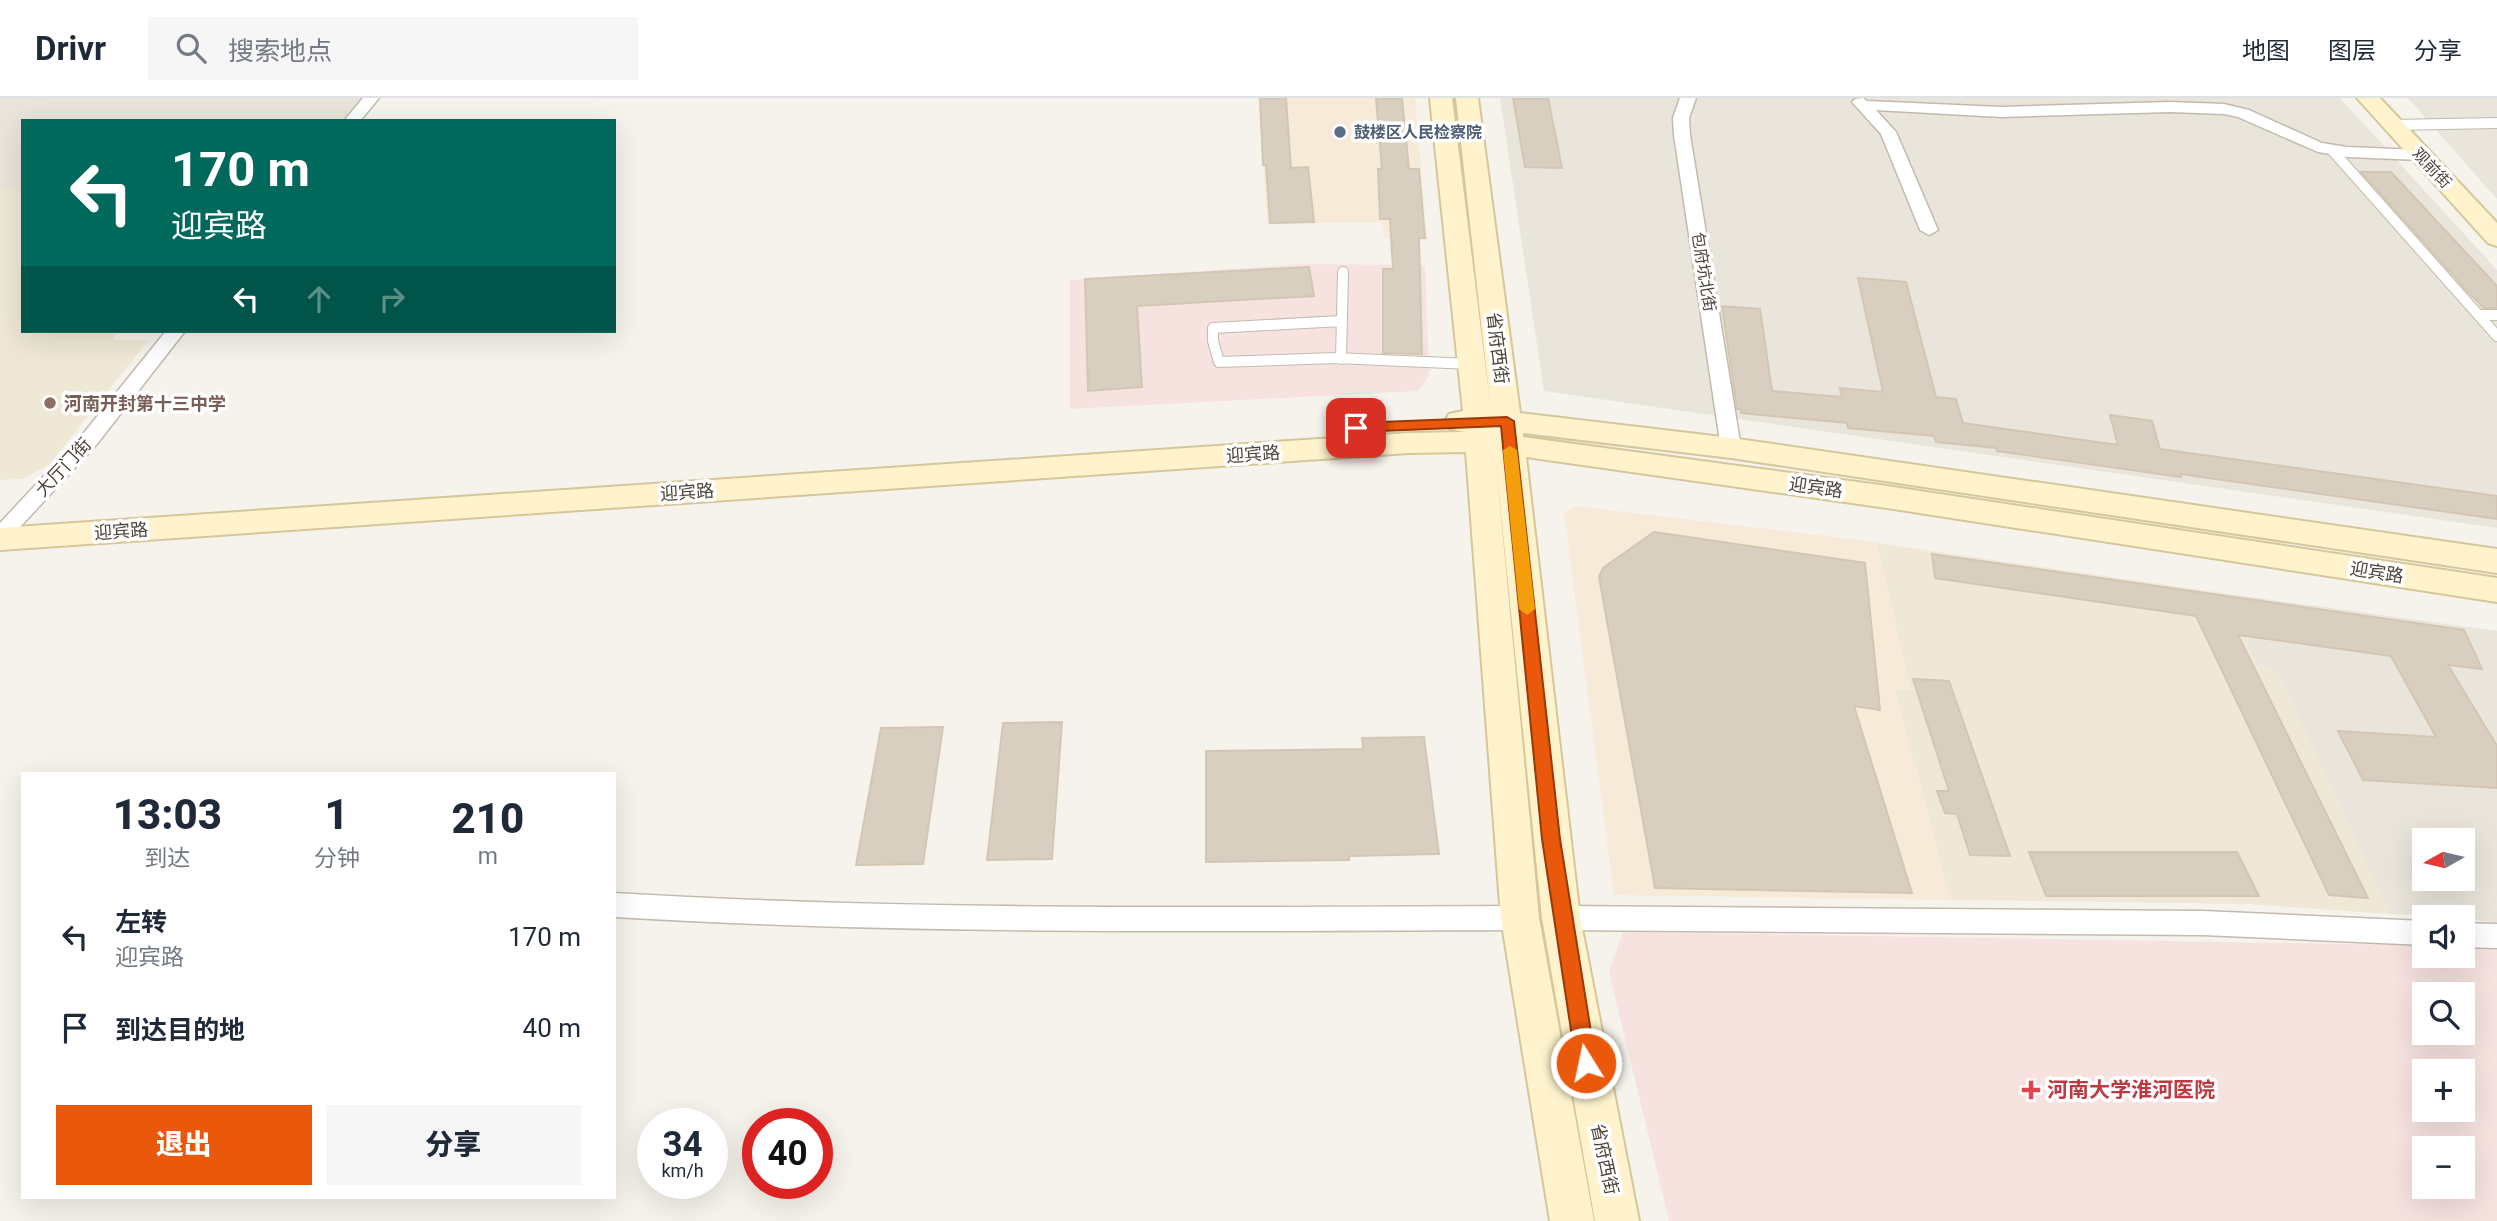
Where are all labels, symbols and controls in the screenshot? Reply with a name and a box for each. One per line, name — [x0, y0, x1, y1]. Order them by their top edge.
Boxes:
search box — [148, 17, 638, 80]
text: Drivr — [35, 29, 106, 68]
icon: search — [172, 29, 210, 67]
text: 搜索地点 — [228, 36, 332, 66]
text: 地图 — [2242, 37, 2290, 65]
text: 图层 — [2328, 37, 2376, 65]
text: 分享 — [2414, 37, 2462, 65]
place label: 鼓楼区人民检察院 — [1354, 123, 1482, 142]
marker: 鼓楼区人民检察院 — [1332, 124, 1348, 140]
text: 170 m — [171, 141, 310, 198]
street label: 观前街 — [2409, 144, 2455, 192]
icon: left — [56, 147, 147, 238]
text: 迎宾路 — [171, 207, 267, 245]
street label: 包府坑北街 — [1688, 231, 1720, 313]
icon: left — [227, 280, 265, 318]
icon: ahead — [300, 280, 338, 318]
icon: right — [373, 280, 411, 318]
street label: 省府西街 — [1483, 311, 1513, 385]
place label: 河南开封第十三中学 — [64, 393, 226, 414]
marker: 河南开封第十三中学 — [42, 395, 58, 411]
pin — [1326, 398, 1386, 458]
icon: arrive — [1337, 409, 1375, 447]
street label: 大厅门街 — [31, 434, 95, 500]
street label: 迎宾路 — [1225, 442, 1281, 466]
street label: 迎宾路 — [1788, 473, 1844, 501]
street label: 迎宾路 — [659, 480, 715, 504]
street label: 迎宾路 — [93, 519, 149, 543]
street label: 迎宾路 — [2349, 557, 2405, 587]
text: 13:03 — [113, 790, 222, 839]
text: 1 — [325, 790, 349, 839]
text: 210 — [452, 794, 524, 843]
north arrow — [2412, 828, 2474, 891]
map controls — [2412, 828, 2475, 1199]
text: m — [478, 843, 498, 870]
text: 到达 — [144, 845, 190, 872]
text: 分钟 — [314, 845, 360, 872]
button: sound — [2412, 905, 2475, 968]
text: 左转 — [115, 907, 167, 937]
icon: left — [56, 918, 94, 956]
text: 170 m — [508, 922, 581, 952]
text: 迎宾路 — [115, 944, 184, 971]
button: search — [2412, 982, 2475, 1045]
icon: arrive — [56, 1009, 94, 1047]
text: 40 m — [523, 1013, 581, 1043]
text: 到达目的地 — [115, 1015, 245, 1045]
position arrow — [1549, 1026, 1623, 1100]
button: + — [2412, 1059, 2475, 1122]
place label: 河南大学淮河医院 — [2047, 1078, 2215, 1102]
marker: 河南大学淮河医院 — [2021, 1080, 2041, 1100]
button: 退出 — [56, 1105, 312, 1185]
button: 分享 — [326, 1105, 581, 1185]
speed limit sign: 40 — [742, 1108, 833, 1199]
street label: 省府西街 — [1587, 1122, 1623, 1196]
text: 34 — [662, 1124, 703, 1165]
button: − — [2412, 1136, 2475, 1199]
text: km/h — [661, 1160, 704, 1181]

